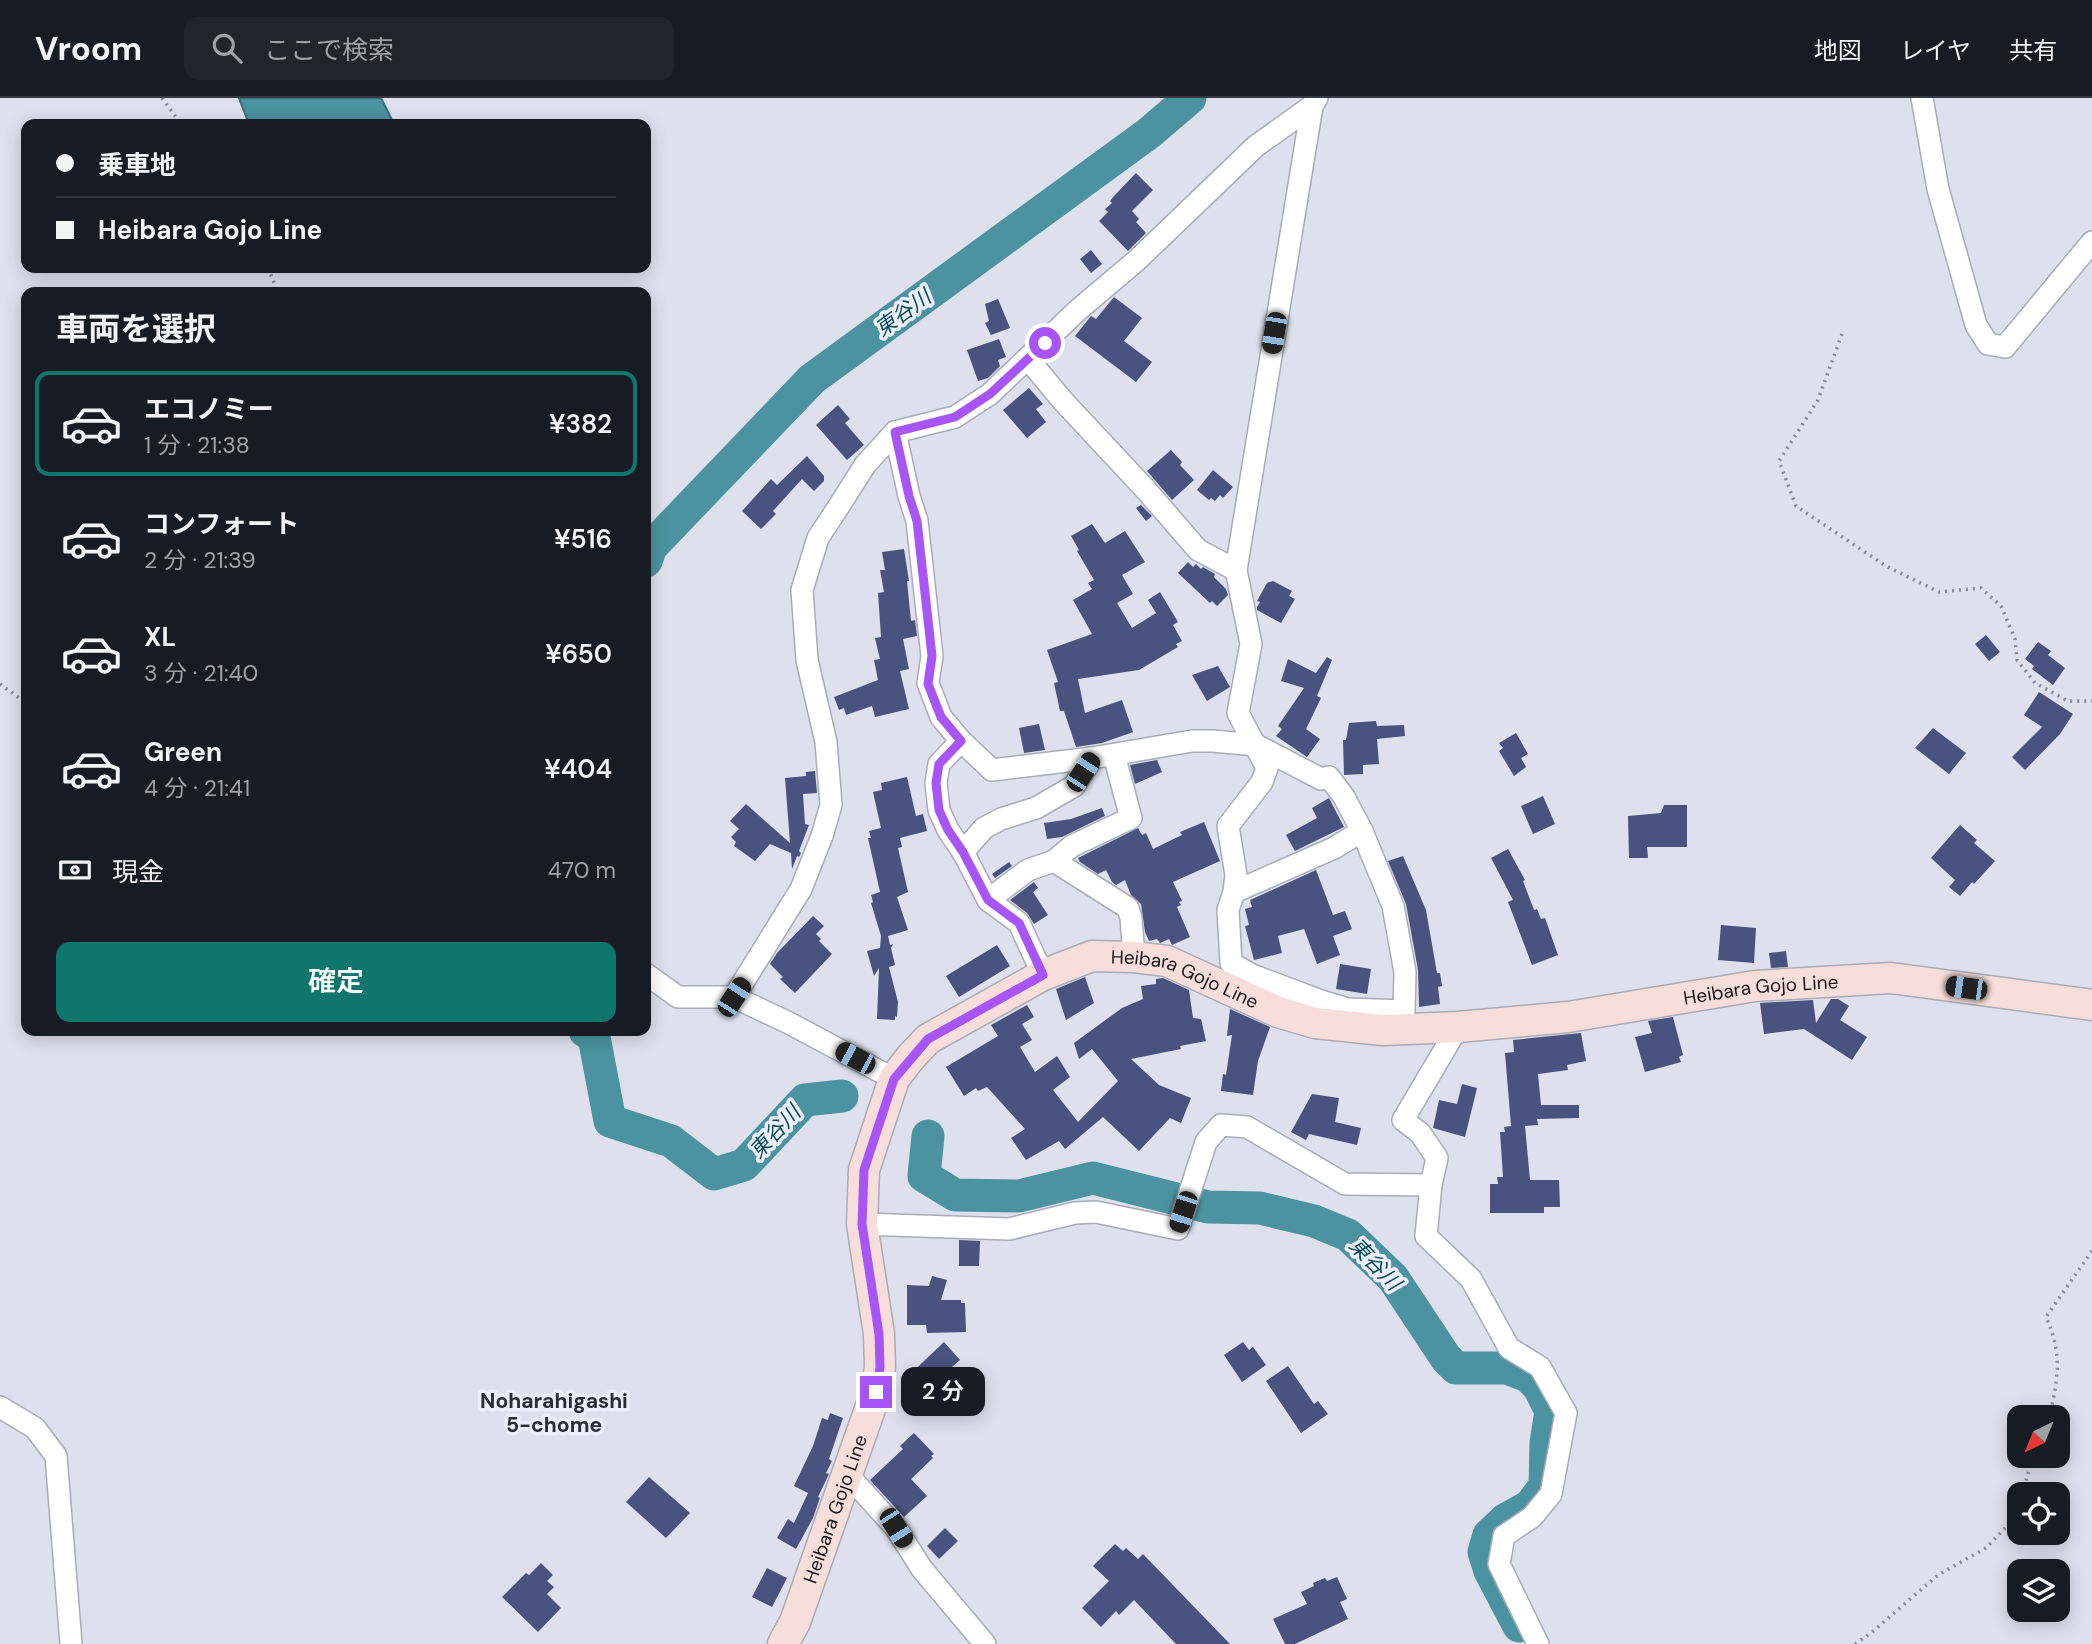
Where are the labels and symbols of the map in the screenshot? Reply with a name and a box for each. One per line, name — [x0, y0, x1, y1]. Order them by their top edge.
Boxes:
water label: 東谷川 — [869, 282, 938, 343]
car — [1261, 311, 1288, 355]
route start — [1029, 327, 1061, 359]
car — [1063, 749, 1104, 795]
street label: Heibara Gojo Line — [1111, 944, 1262, 1014]
street label: Heibara Gojo Line — [1681, 969, 1839, 1011]
car — [714, 974, 755, 1020]
car — [1944, 975, 1989, 1001]
car — [832, 1039, 879, 1077]
water label: 東谷川 — [743, 1098, 808, 1165]
car — [1167, 1189, 1200, 1235]
water label: 東谷川 — [1343, 1232, 1408, 1298]
callout: 2 分 — [900, 1368, 984, 1416]
route end — [860, 1376, 892, 1408]
district label: Noharahigashi 5-chome — [480, 1387, 628, 1439]
north arrow — [2007, 1405, 2070, 1468]
street label: Heibara Gojo Line — [798, 1431, 873, 1587]
car — [876, 1505, 917, 1551]

